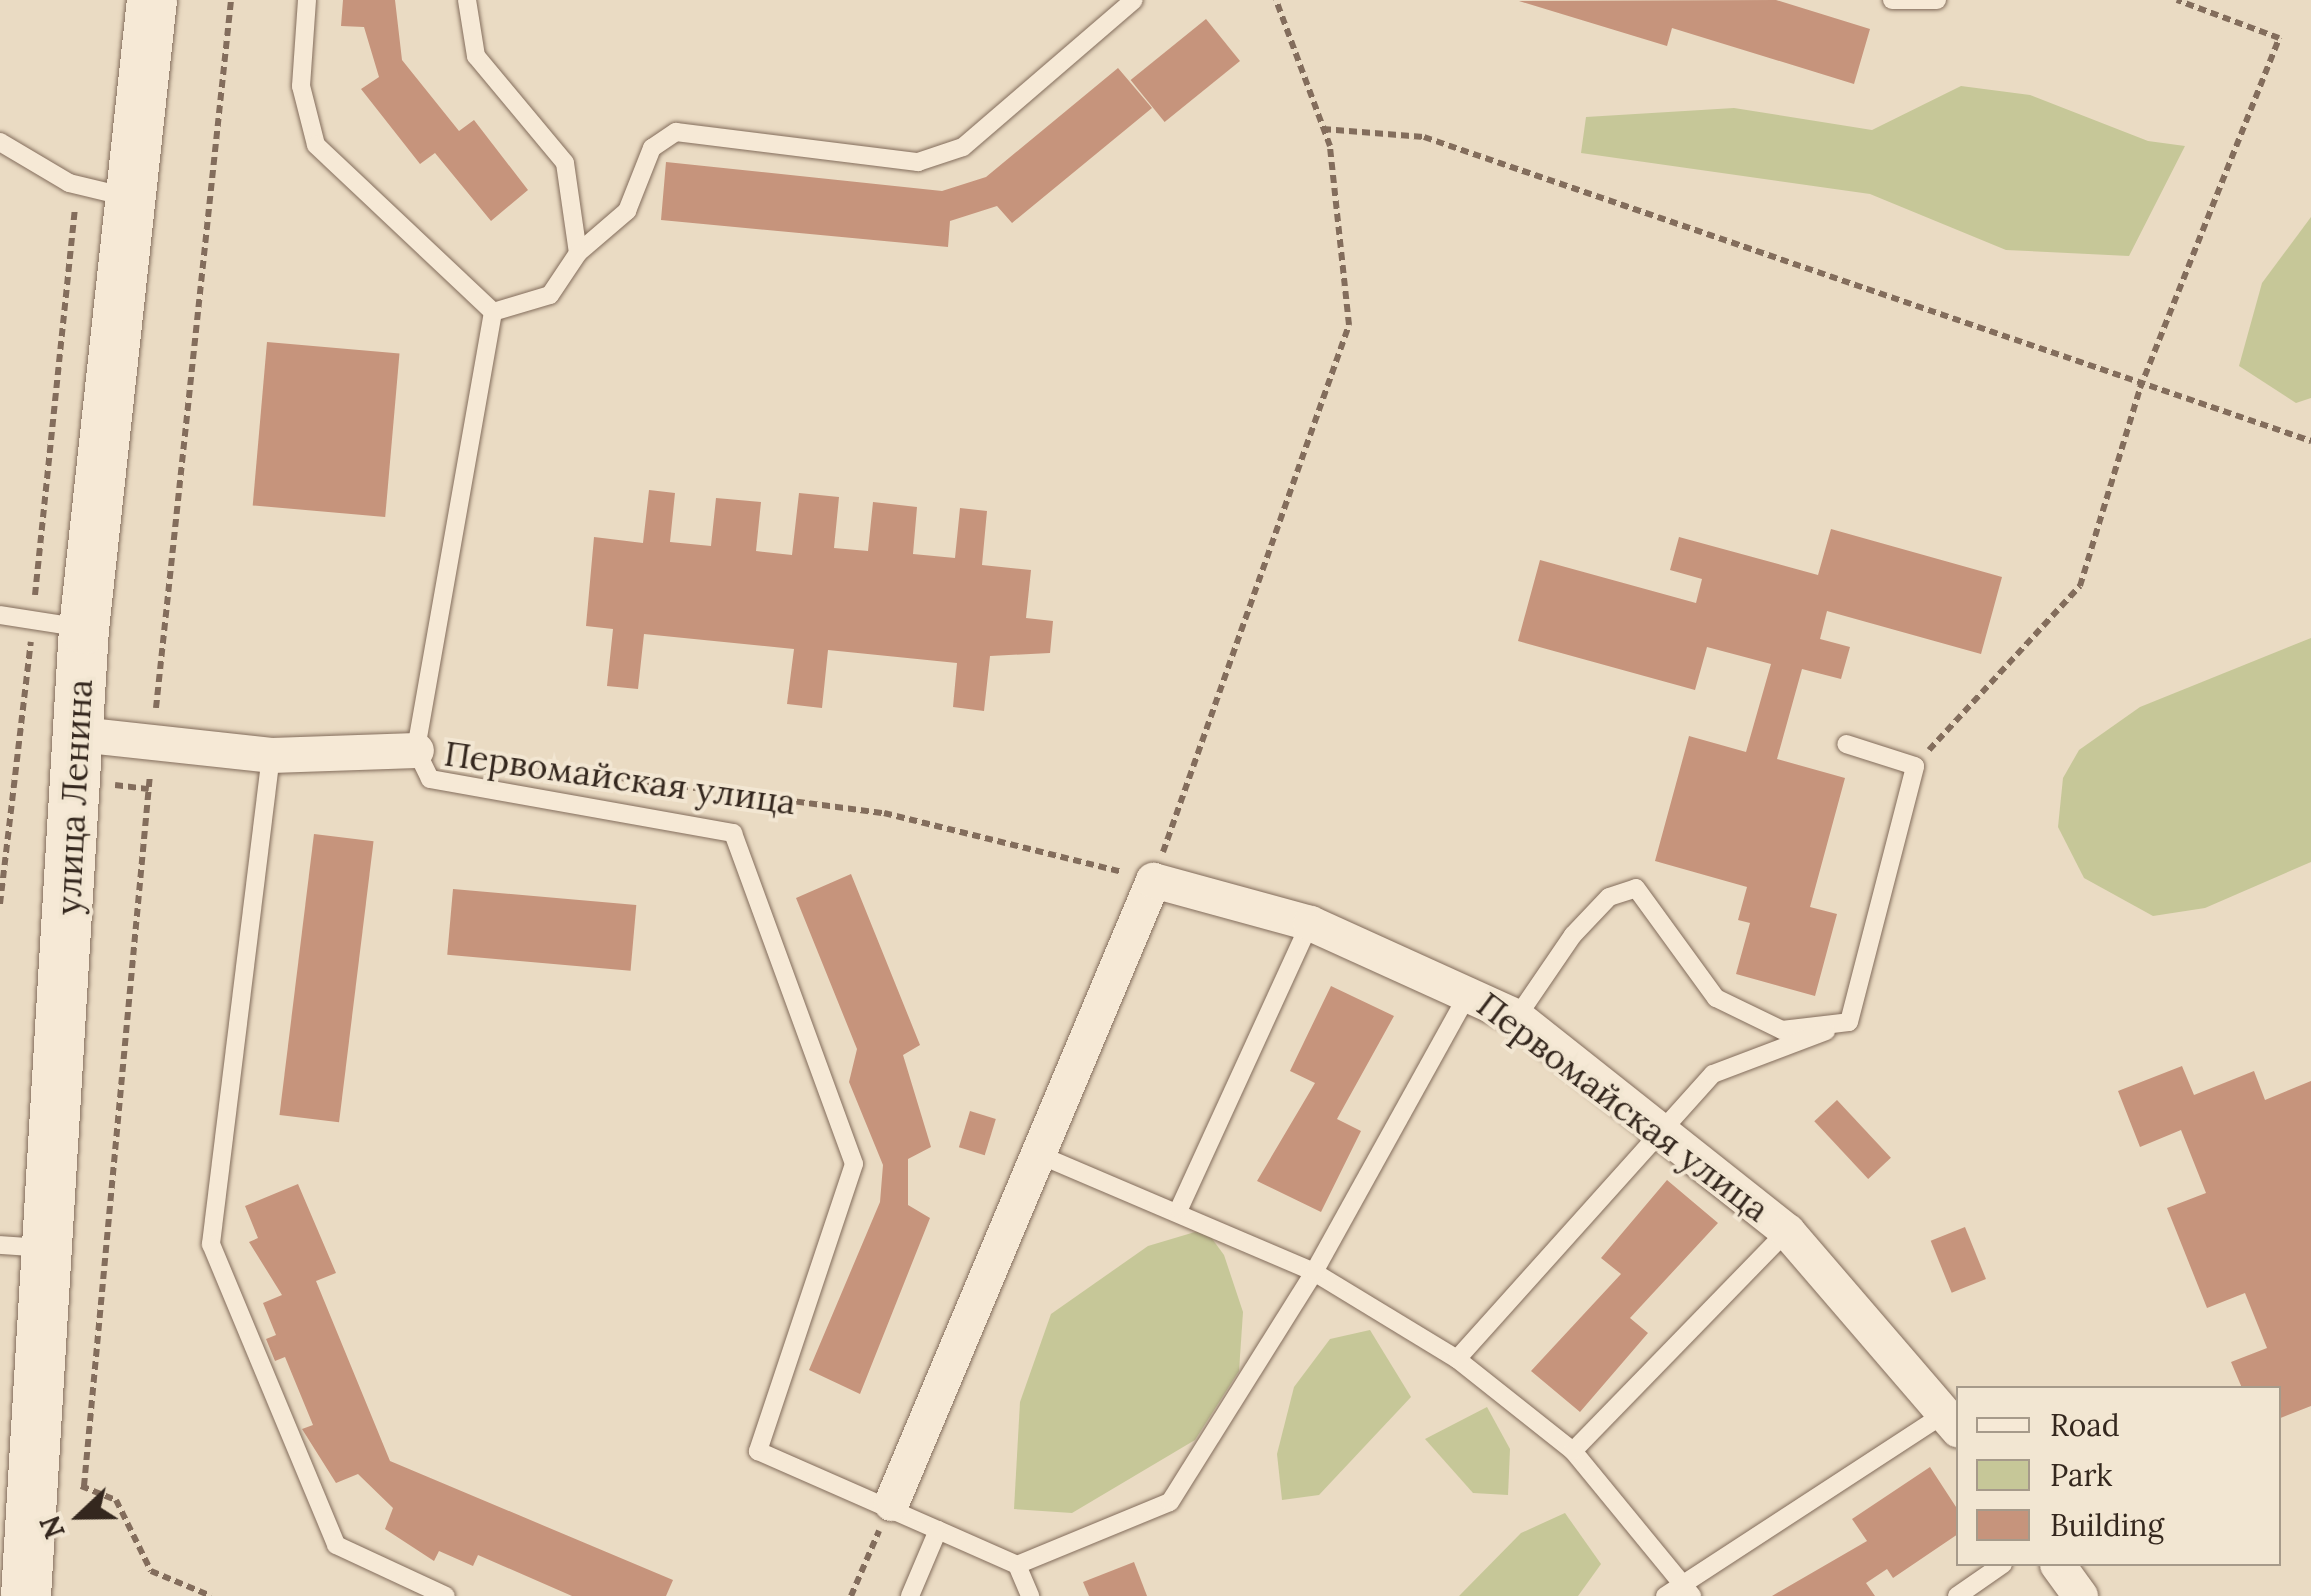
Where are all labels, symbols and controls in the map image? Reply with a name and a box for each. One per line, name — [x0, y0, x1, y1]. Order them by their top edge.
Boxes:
street label: улица Ленина — [47, 678, 101, 916]
street label: Первомайская улица — [441, 733, 799, 823]
street label: Первомайская улица — [1469, 984, 1777, 1230]
legend — [1956, 1386, 2281, 1566]
text: Road — [2050, 1406, 2120, 1444]
text: Park — [2050, 1456, 2112, 1494]
north arrow — [30, 1466, 130, 1566]
text: Building — [2050, 1506, 2164, 1544]
text: N — [31, 1510, 73, 1544]

